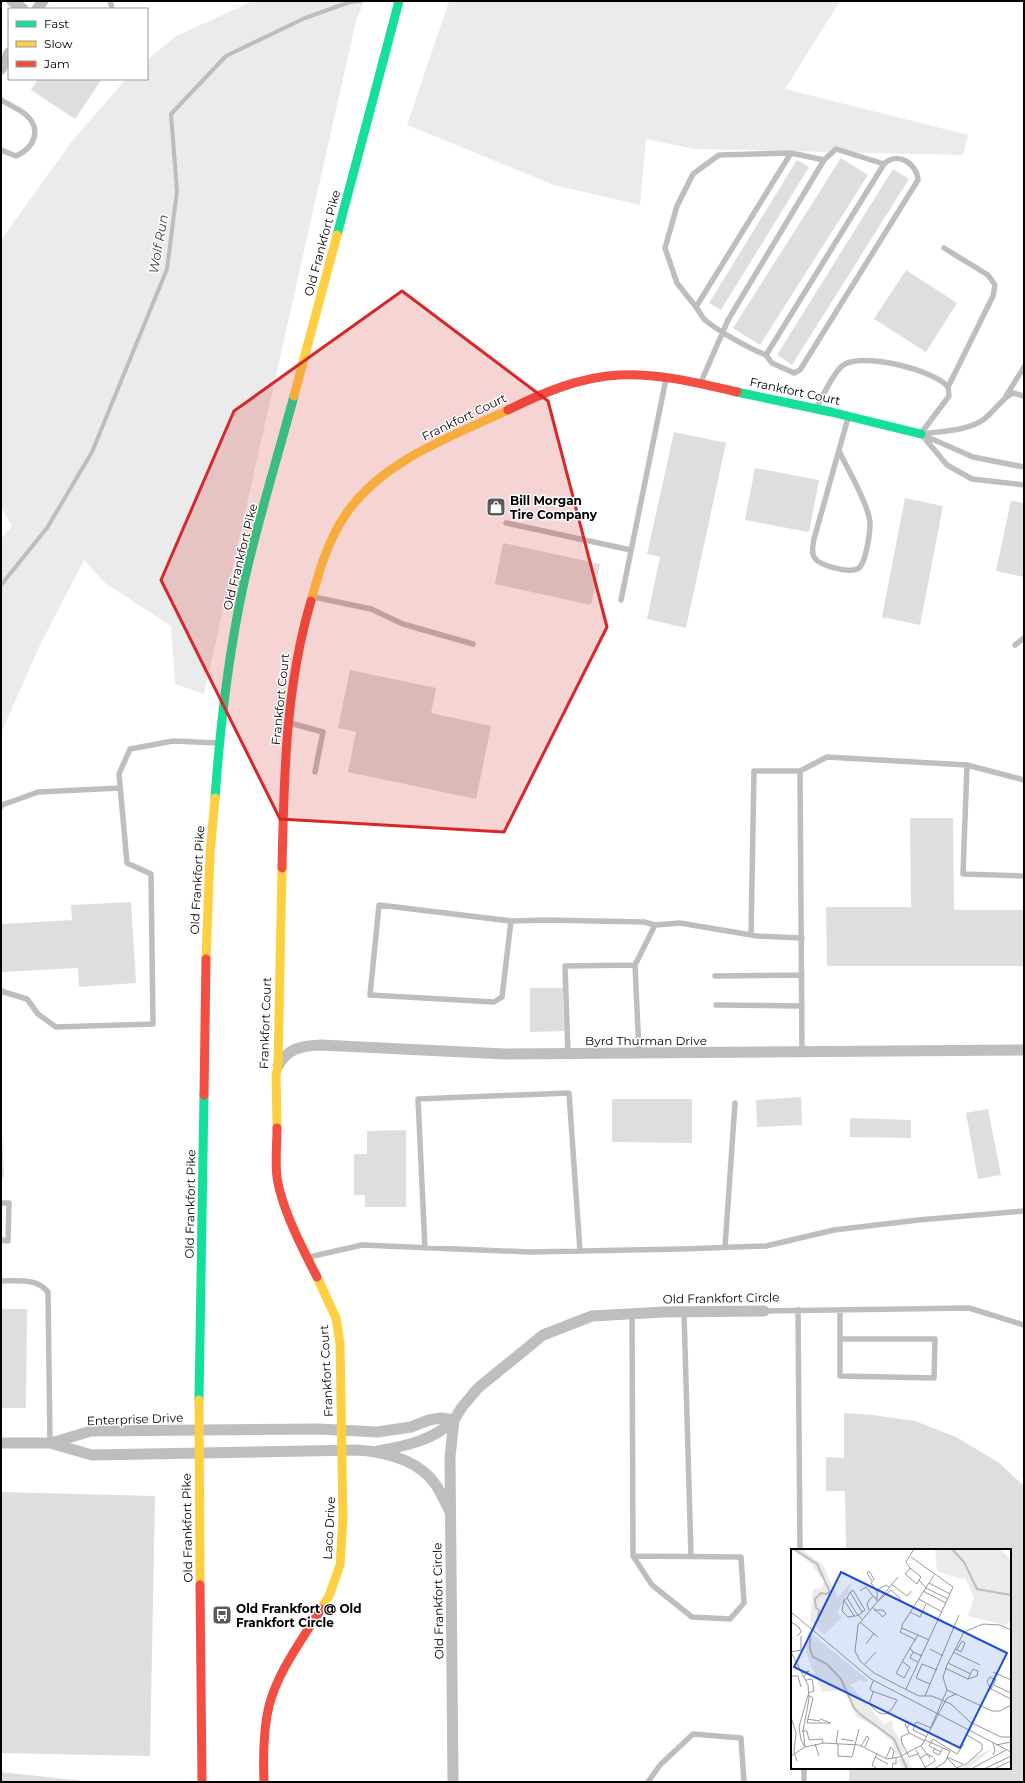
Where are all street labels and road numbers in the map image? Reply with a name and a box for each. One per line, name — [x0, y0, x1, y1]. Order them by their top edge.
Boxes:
street label: Old Frankfort Pike — [301, 188, 343, 298]
street label: Frankfort Court — [748, 374, 842, 408]
street label: Frankfort Court — [419, 390, 509, 444]
street label: Old Frankfort Pike — [220, 502, 260, 612]
street label: Frankfort Court — [268, 652, 292, 746]
street label: Old Frankfort Pike — [187, 825, 207, 935]
street label: Frankfort Court — [256, 976, 274, 1069]
street label: Byrd Thurman Drive — [585, 1033, 707, 1048]
street label: Old Frankfort Pike — [182, 1149, 198, 1259]
street label: Old Frankfort Circle — [662, 1289, 780, 1307]
street label: Frankfort Court — [316, 1324, 336, 1418]
street label: Enterprise Drive — [87, 1410, 183, 1428]
street label: Old Frankfort Pike — [179, 1473, 195, 1583]
street label: Laco Drive — [320, 1496, 338, 1560]
street label: Old Frankfort Circle — [429, 1542, 447, 1660]

